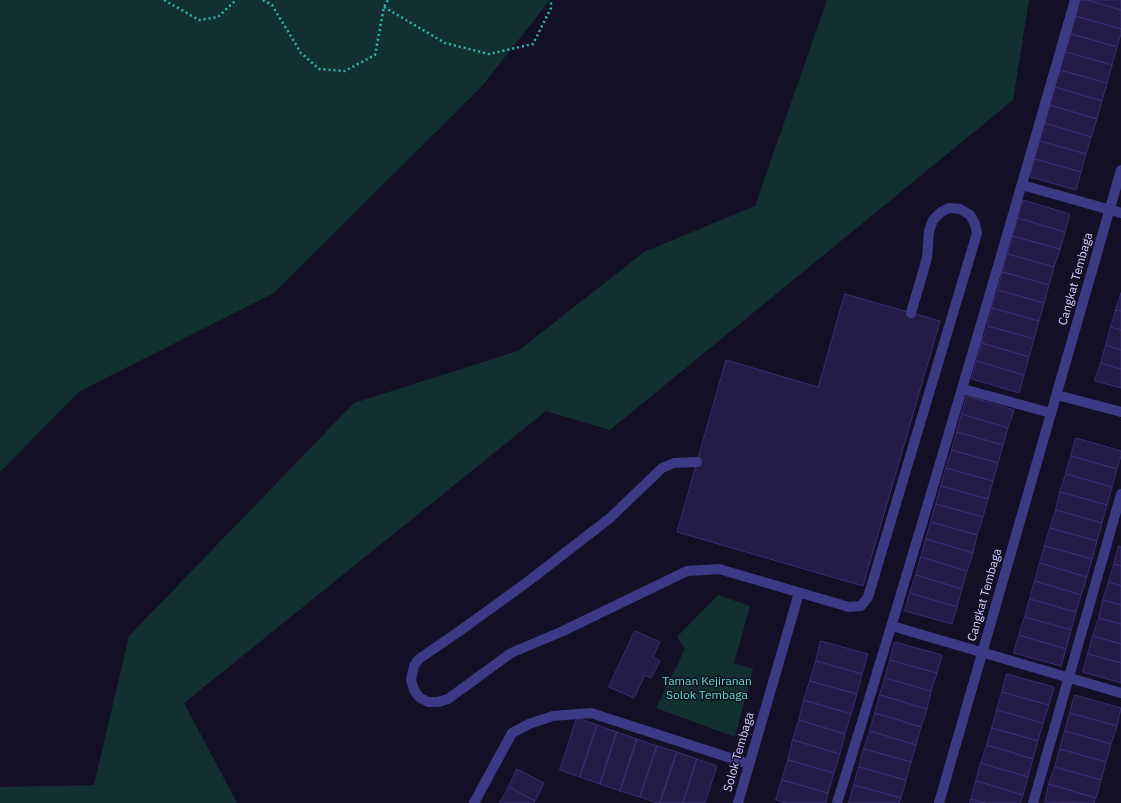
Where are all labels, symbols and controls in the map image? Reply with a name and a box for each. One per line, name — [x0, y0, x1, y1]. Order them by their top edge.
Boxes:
street label: Cangkat Tembaga — [1056, 231, 1096, 327]
street label: Cangkat Tembaga — [965, 547, 1005, 643]
park label: Taman Kejiranan Solok Tembaga — [662, 675, 752, 703]
street label: Solok Tembaga — [721, 711, 757, 793]

